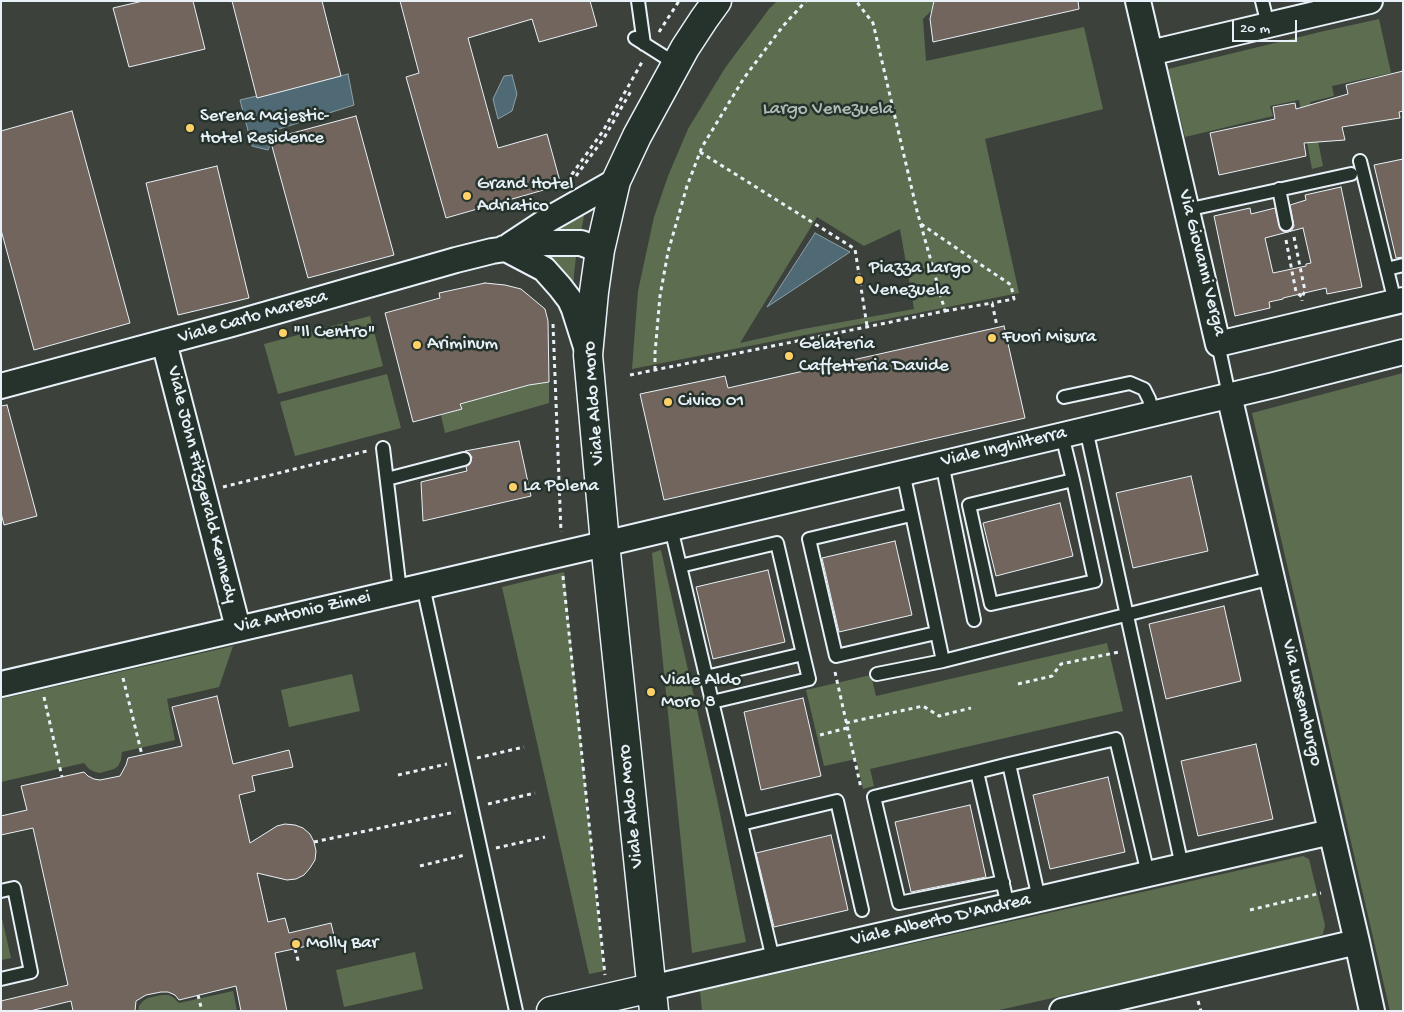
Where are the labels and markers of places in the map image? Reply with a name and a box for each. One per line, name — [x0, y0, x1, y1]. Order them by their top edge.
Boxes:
place label: Serena Majestic- Hotel Residence — [200, 106, 330, 150]
marker: Serena Majestic- Hotel Residence — [184, 122, 196, 134]
place label: Grand Hotel Adriatico — [477, 174, 573, 218]
marker: Grand Hotel Adriatico — [461, 190, 473, 202]
place label: Piazza Largo Venezuela — [869, 258, 971, 302]
marker: Piazza Largo Venezuela — [853, 274, 865, 286]
place label: "Il Centro" — [293, 322, 375, 344]
marker: "Il Centro" — [277, 327, 289, 339]
place label: Fuori Misura — [1002, 327, 1096, 349]
marker: Fuori Misura — [986, 332, 998, 344]
place label: Ariminum — [427, 334, 498, 356]
place label: Gelateria Caffetteria Davide — [799, 334, 949, 378]
marker: Ariminum — [411, 339, 423, 351]
marker: Gelateria Caffetteria Davide — [783, 350, 795, 362]
place label: Civico 01 — [678, 391, 744, 413]
marker: Civico 01 — [662, 396, 674, 408]
place label: La Polena — [523, 476, 599, 498]
marker: La Polena — [507, 481, 519, 493]
place label: Viale Aldo Moro 8 — [661, 670, 741, 714]
marker: Viale Aldo Moro 8 — [645, 686, 657, 698]
place label: Molly Bar — [306, 933, 378, 955]
marker: Molly Bar — [290, 938, 302, 950]

